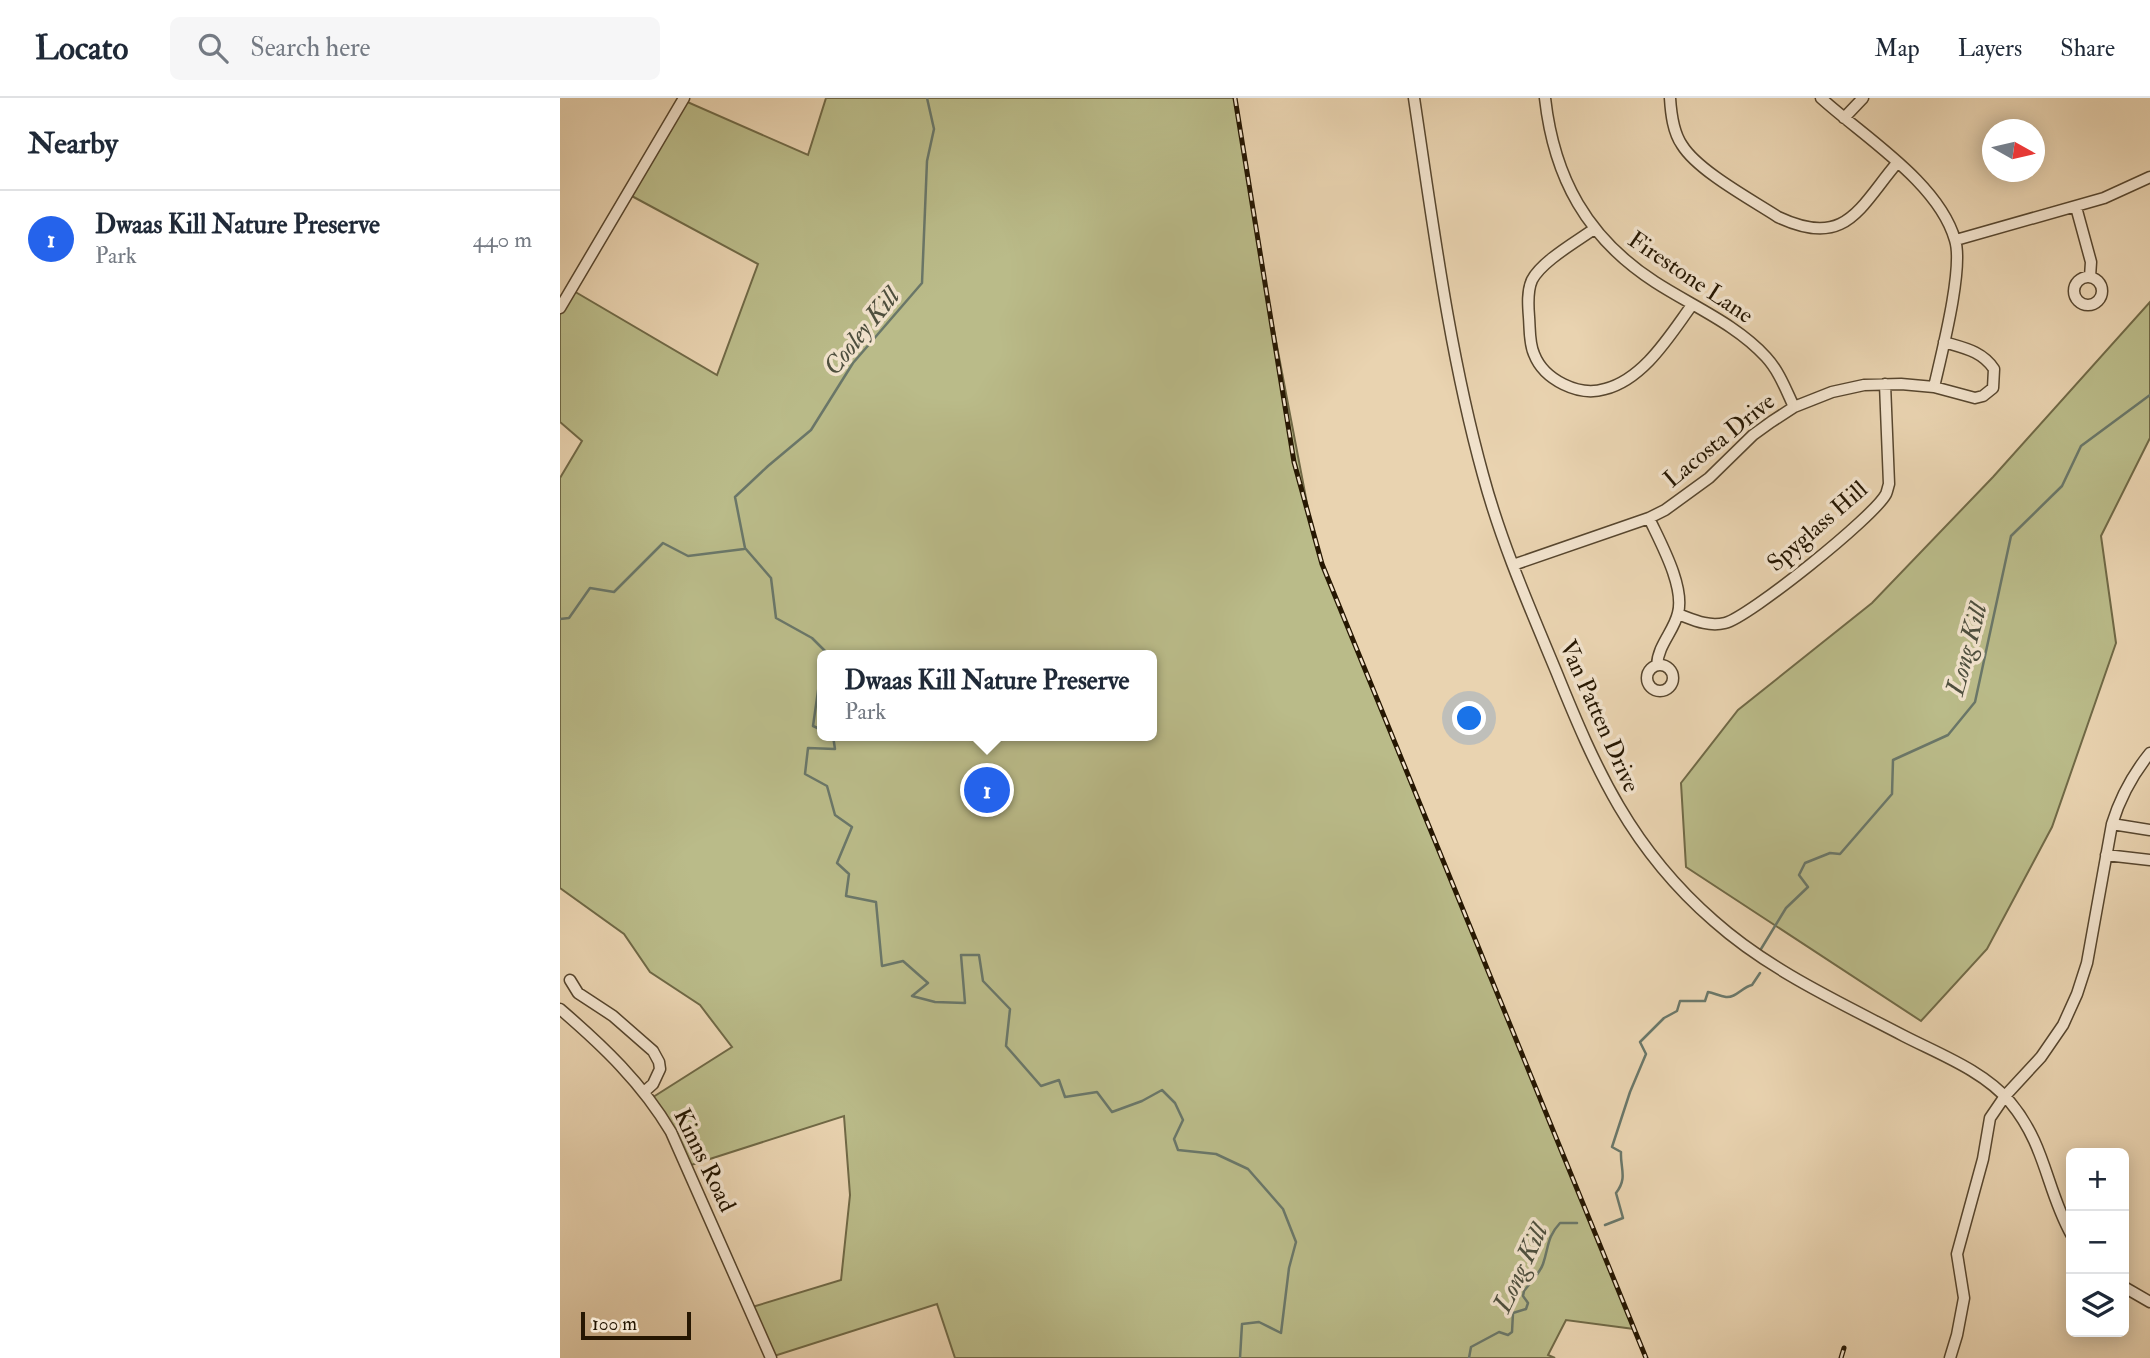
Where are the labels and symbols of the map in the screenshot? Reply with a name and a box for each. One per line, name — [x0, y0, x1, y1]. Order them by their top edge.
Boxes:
north arrow — [1982, 119, 2045, 182]
street label: Firestone Lane — [1622, 224, 1759, 331]
water label: Cooley Kill — [817, 280, 908, 382]
street label: Lacosta Drive — [1657, 386, 1781, 495]
street label: Spyglass Hill — [1761, 474, 1874, 579]
water label: Long Kill — [1939, 598, 1995, 700]
street label: Van Patten Drive — [1552, 635, 1647, 797]
your location — [1452, 701, 1486, 735]
pin: 1 — [964, 764, 1010, 816]
street label: Kinns Road — [666, 1103, 743, 1217]
water label: Long Kill — [1486, 1217, 1556, 1319]
scale bar — [581, 1309, 691, 1341]

